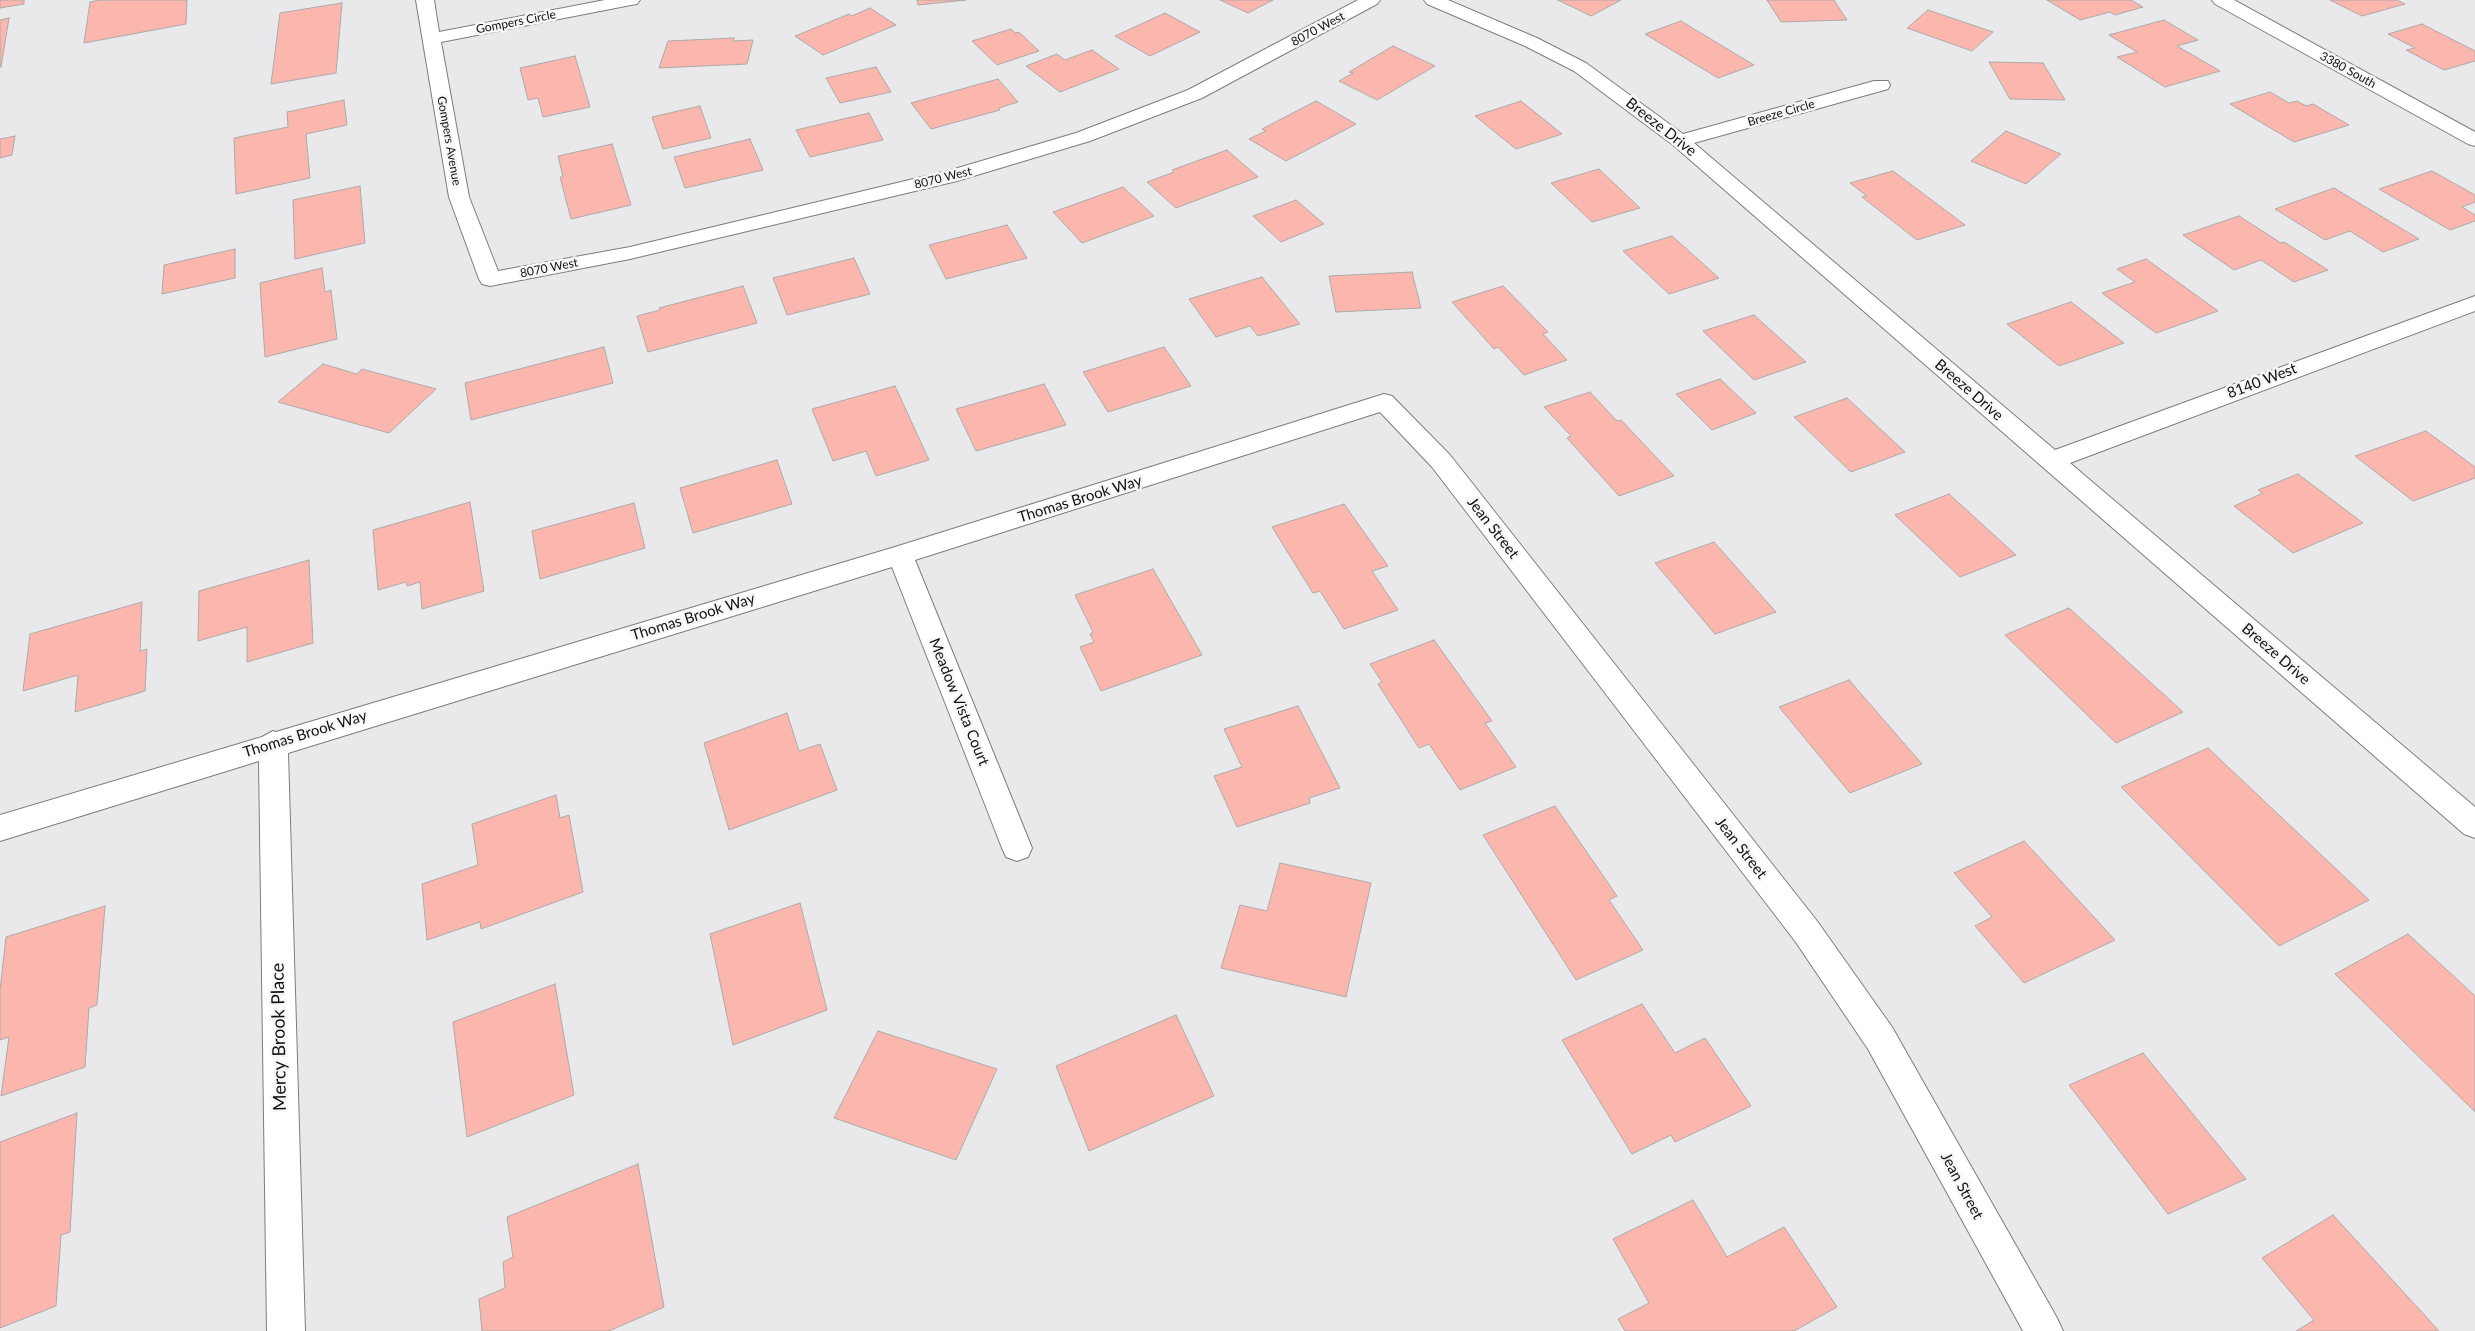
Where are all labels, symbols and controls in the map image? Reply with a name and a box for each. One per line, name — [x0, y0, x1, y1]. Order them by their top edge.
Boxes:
street label: Gompers Circle — [475, 7, 557, 37]
street label: 8070 West — [1289, 9, 1347, 49]
street label: 3380 South — [2317, 49, 2379, 91]
street label: Breeze Drive — [1622, 94, 1700, 160]
street label: Gompers Avenue — [434, 95, 464, 187]
street label: Breeze Circle — [1746, 97, 1816, 129]
street label: 8070 West — [913, 164, 973, 192]
street label: 8070 West — [519, 255, 579, 281]
street label: Breeze Drive — [1931, 355, 2007, 425]
street label: 8140 West — [2225, 359, 2299, 403]
street label: Thomas Brook Way — [1016, 472, 1144, 526]
street label: Jean Street — [1463, 494, 1523, 562]
street label: Thomas Brook Way — [629, 590, 757, 644]
street label: Breeze Drive — [2238, 619, 2314, 689]
street label: Meadow Vista Court — [925, 636, 993, 768]
street label: Thomas Brook Way — [241, 707, 369, 761]
street label: Jean Street — [1711, 814, 1771, 882]
street label: Mercy Brook Place — [267, 963, 291, 1111]
street label: Jean Street — [1937, 1149, 1987, 1223]

